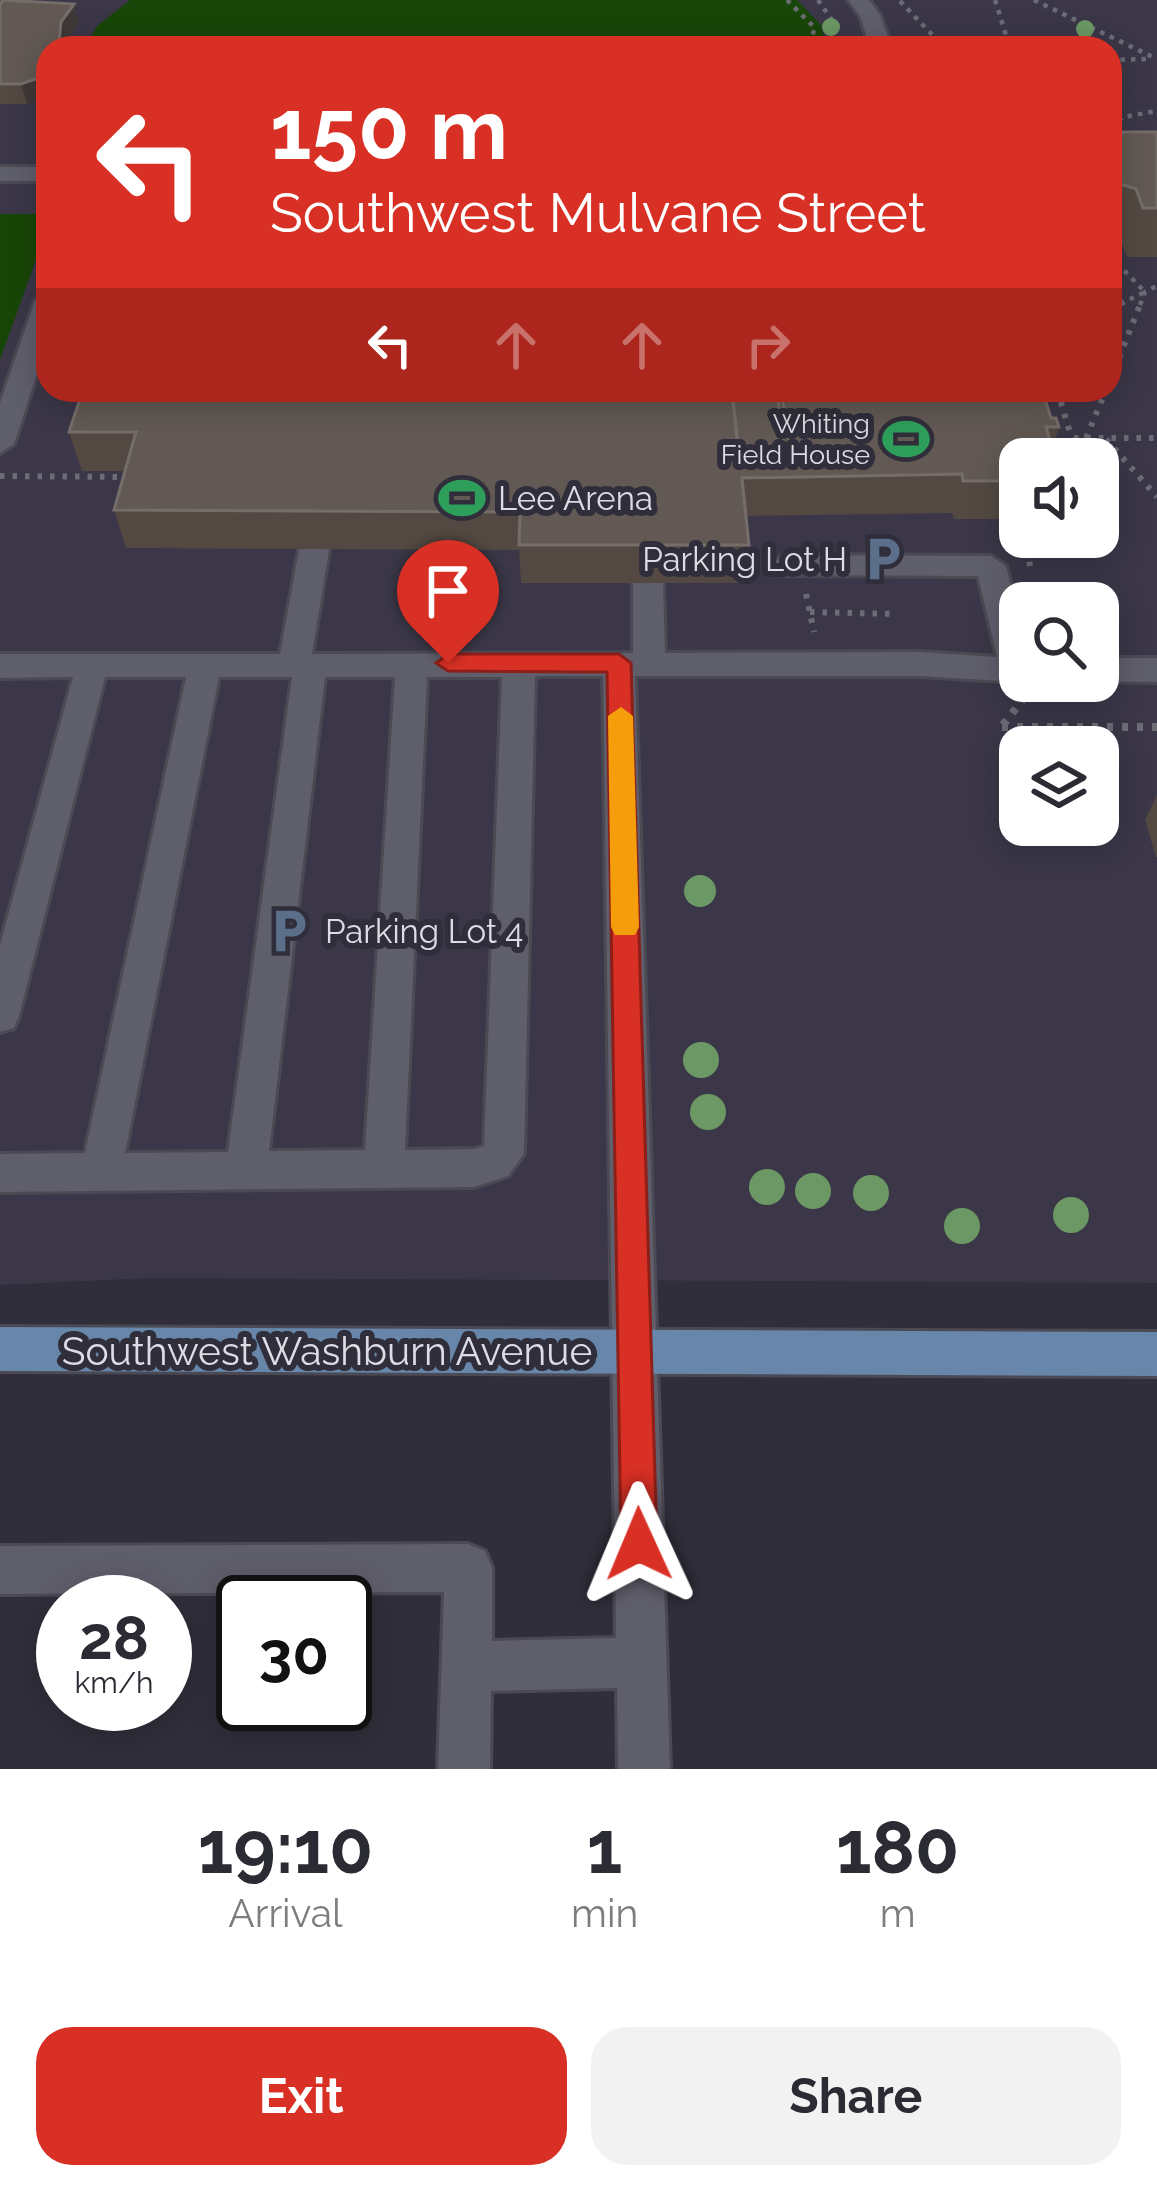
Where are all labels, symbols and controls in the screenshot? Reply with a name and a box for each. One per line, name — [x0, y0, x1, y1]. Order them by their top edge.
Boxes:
text: 150 m — [270, 80, 508, 179]
icon: left — [72, 84, 228, 240]
text: Southwest Mulvane Street — [270, 181, 926, 245]
icon: left — [357, 312, 423, 378]
icon: ahead — [483, 312, 549, 378]
icon: ahead — [609, 312, 675, 378]
icon: right — [735, 312, 801, 378]
place label: Whiting Field House — [721, 408, 870, 470]
sports icon: Whiting Field House — [881, 414, 931, 464]
map controls — [999, 438, 1119, 846]
button: sound — [999, 438, 1119, 558]
sports icon: Lee Arena — [437, 473, 487, 523]
place label: Lee Arena — [498, 479, 653, 518]
parking icon: Parking Lot H — [858, 534, 908, 584]
pin — [397, 540, 499, 663]
place label: Parking Lot H — [642, 540, 847, 579]
icon: arrive — [415, 558, 481, 624]
button: search — [999, 582, 1119, 702]
button: layers — [999, 726, 1119, 846]
parking icon: Parking Lot 4 — [264, 906, 314, 956]
place label: Parking Lot 4 — [325, 912, 523, 951]
street label: Southwest Washburn Avenue — [62, 1328, 592, 1374]
position arrow — [576, 1481, 702, 1607]
speed limit sign: 30 — [216, 1575, 372, 1731]
text: 28 — [79, 1603, 149, 1673]
text: km/h — [74, 1665, 154, 1700]
text: 19:10 — [198, 1805, 373, 1890]
text: 1 — [587, 1805, 622, 1890]
text: 180 — [836, 1805, 959, 1890]
text: Arrival — [228, 1890, 343, 1936]
text: min — [571, 1890, 638, 1936]
text: m — [880, 1890, 915, 1936]
button: Exit — [36, 2027, 567, 2165]
button: Share — [591, 2027, 1121, 2165]

